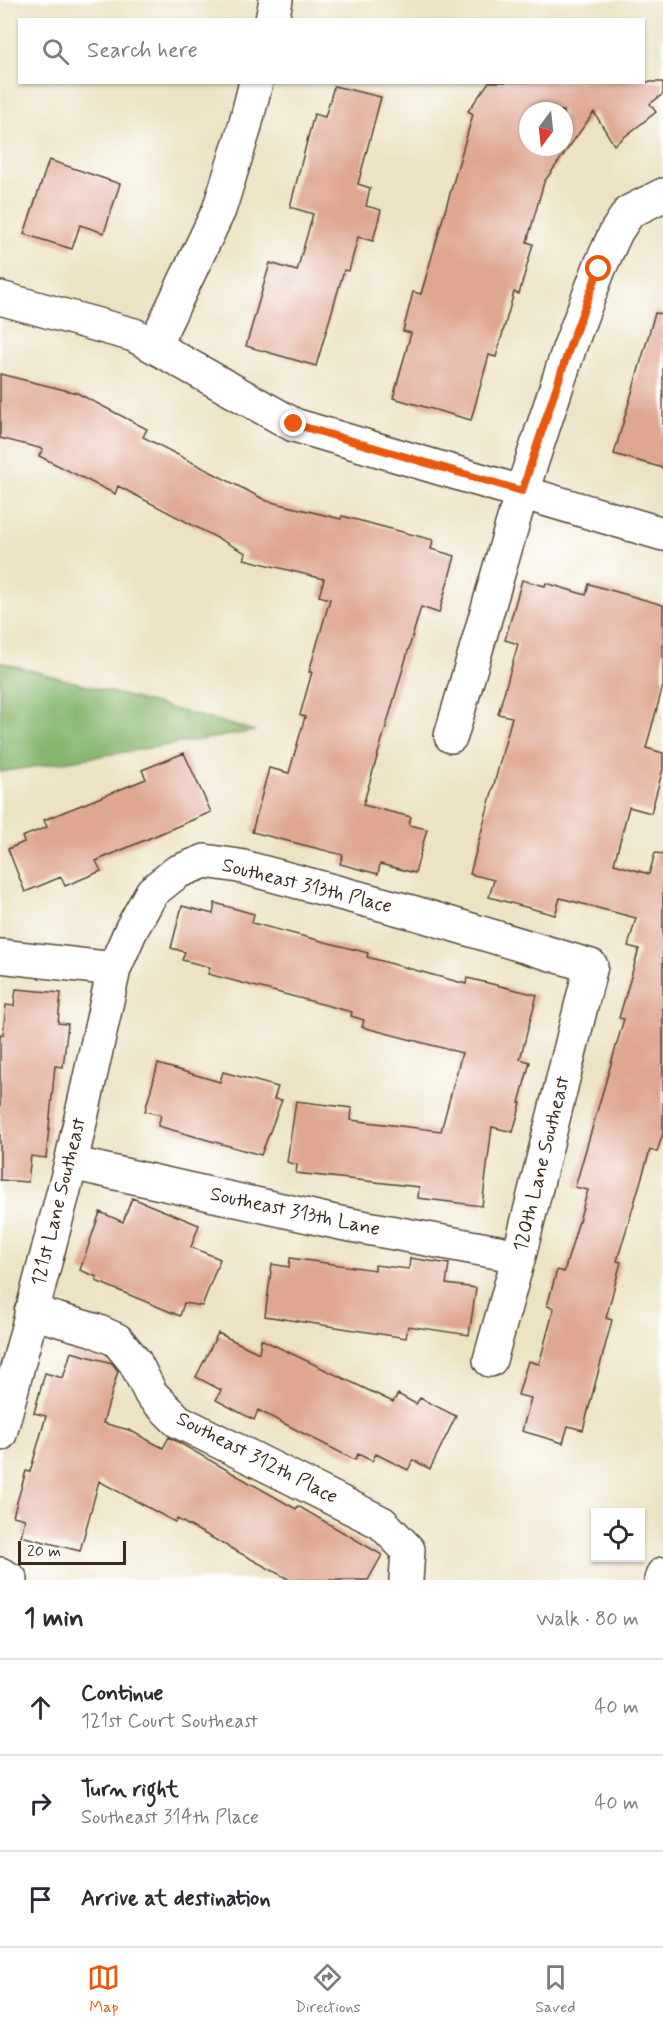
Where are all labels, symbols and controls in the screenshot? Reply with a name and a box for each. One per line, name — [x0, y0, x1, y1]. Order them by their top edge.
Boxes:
search box — [18, 18, 645, 84]
icon: search — [39, 35, 72, 68]
text: Search here — [87, 37, 198, 65]
north arrow — [519, 102, 573, 156]
route start — [585, 255, 611, 281]
route end — [280, 410, 306, 436]
street label: Southeast 313th Place — [219, 852, 395, 920]
street label: 120th Lane Southeast — [507, 1073, 577, 1255]
street label: 121st Lane Southeast — [25, 1115, 93, 1289]
street label: Southeast 313th Lane — [207, 1181, 383, 1243]
street label: Southeast 312th Place — [172, 1406, 342, 1510]
map controls — [591, 1508, 645, 1562]
button: locate — [591, 1508, 645, 1562]
scale bar — [18, 1538, 126, 1566]
text: 20 m — [27, 1541, 61, 1562]
text: 1 min — [24, 1602, 84, 1636]
text: Walk · 80 m — [536, 1606, 639, 1633]
text: Continue — [81, 1680, 163, 1708]
icon: ahead — [24, 1691, 57, 1724]
text: 40 m — [595, 1694, 639, 1721]
text: 121st Court Southeast — [81, 1708, 258, 1735]
text: Turn right — [81, 1776, 179, 1804]
icon: right — [24, 1787, 57, 1820]
text: 40 m — [595, 1790, 639, 1817]
text: Southeast 314th Place — [81, 1804, 259, 1831]
icon: arrive — [24, 1883, 57, 1916]
text: Arrive at destination — [81, 1885, 271, 1913]
tab: Map — [87, 1961, 120, 2018]
tab: Directions — [295, 1961, 361, 2018]
tab: Saved — [535, 1961, 576, 2018]

